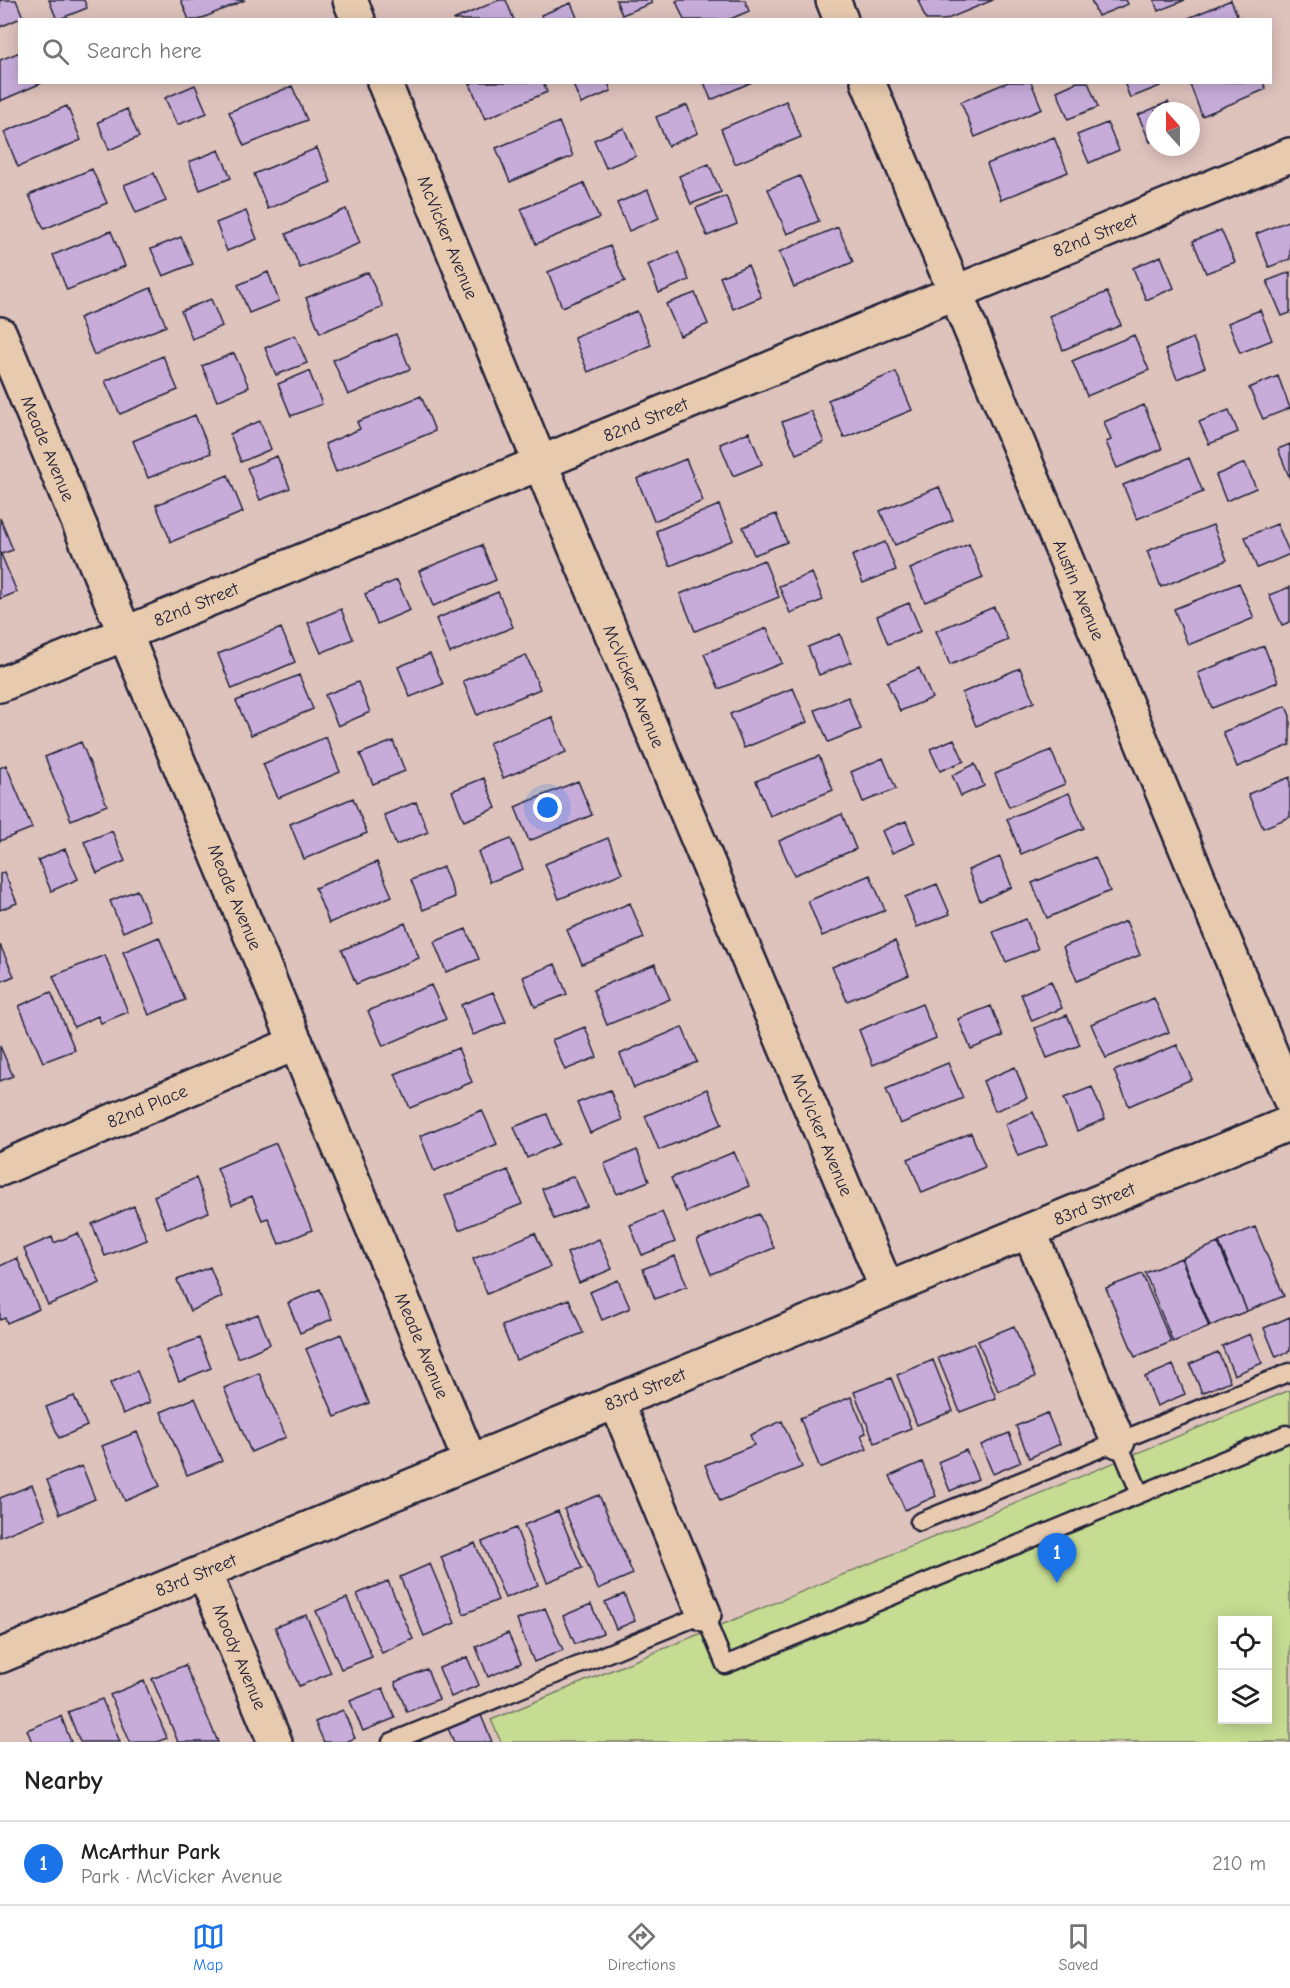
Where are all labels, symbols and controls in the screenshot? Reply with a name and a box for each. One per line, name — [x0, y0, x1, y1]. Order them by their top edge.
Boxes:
search box — [18, 18, 1272, 84]
icon: search — [39, 35, 72, 68]
text: Search here — [87, 38, 202, 64]
north arrow — [1146, 102, 1200, 156]
street label: McVicker Avenue — [413, 173, 482, 302]
street label: 82nd Street — [1050, 208, 1141, 262]
street label: Meade Avenue — [16, 392, 79, 505]
street label: 82nd Street — [600, 393, 692, 446]
street label: Austin Avenue — [1049, 536, 1109, 644]
street label: 82nd Street — [151, 577, 242, 631]
street label: McVicker Avenue — [599, 622, 669, 751]
your location — [533, 793, 562, 822]
street label: Meade Avenue — [203, 841, 266, 953]
street label: McVicker Avenue — [787, 1070, 857, 1199]
street label: 82nd Place — [104, 1080, 191, 1133]
street label: 83rd Street — [1051, 1177, 1139, 1230]
street label: Meade Avenue — [390, 1289, 453, 1402]
street label: 83rd Street — [601, 1363, 689, 1416]
pin: 1 — [1038, 1534, 1076, 1583]
street label: 83rd Street — [152, 1549, 240, 1601]
street label: Moody Avenue — [208, 1601, 271, 1713]
map controls — [1218, 1616, 1272, 1724]
button: locate — [1218, 1616, 1272, 1670]
button: layers — [1218, 1670, 1272, 1724]
text: Nearby — [24, 1766, 103, 1796]
text: McArthur Park — [81, 1839, 220, 1865]
text: 1 — [40, 1852, 47, 1875]
text: 210 m — [1212, 1852, 1266, 1875]
text: Park · McVicker Avenue — [81, 1865, 282, 1888]
tab: Map — [192, 1920, 225, 1974]
tab: Directions — [608, 1920, 675, 1974]
tab: Saved — [1058, 1920, 1098, 1974]

